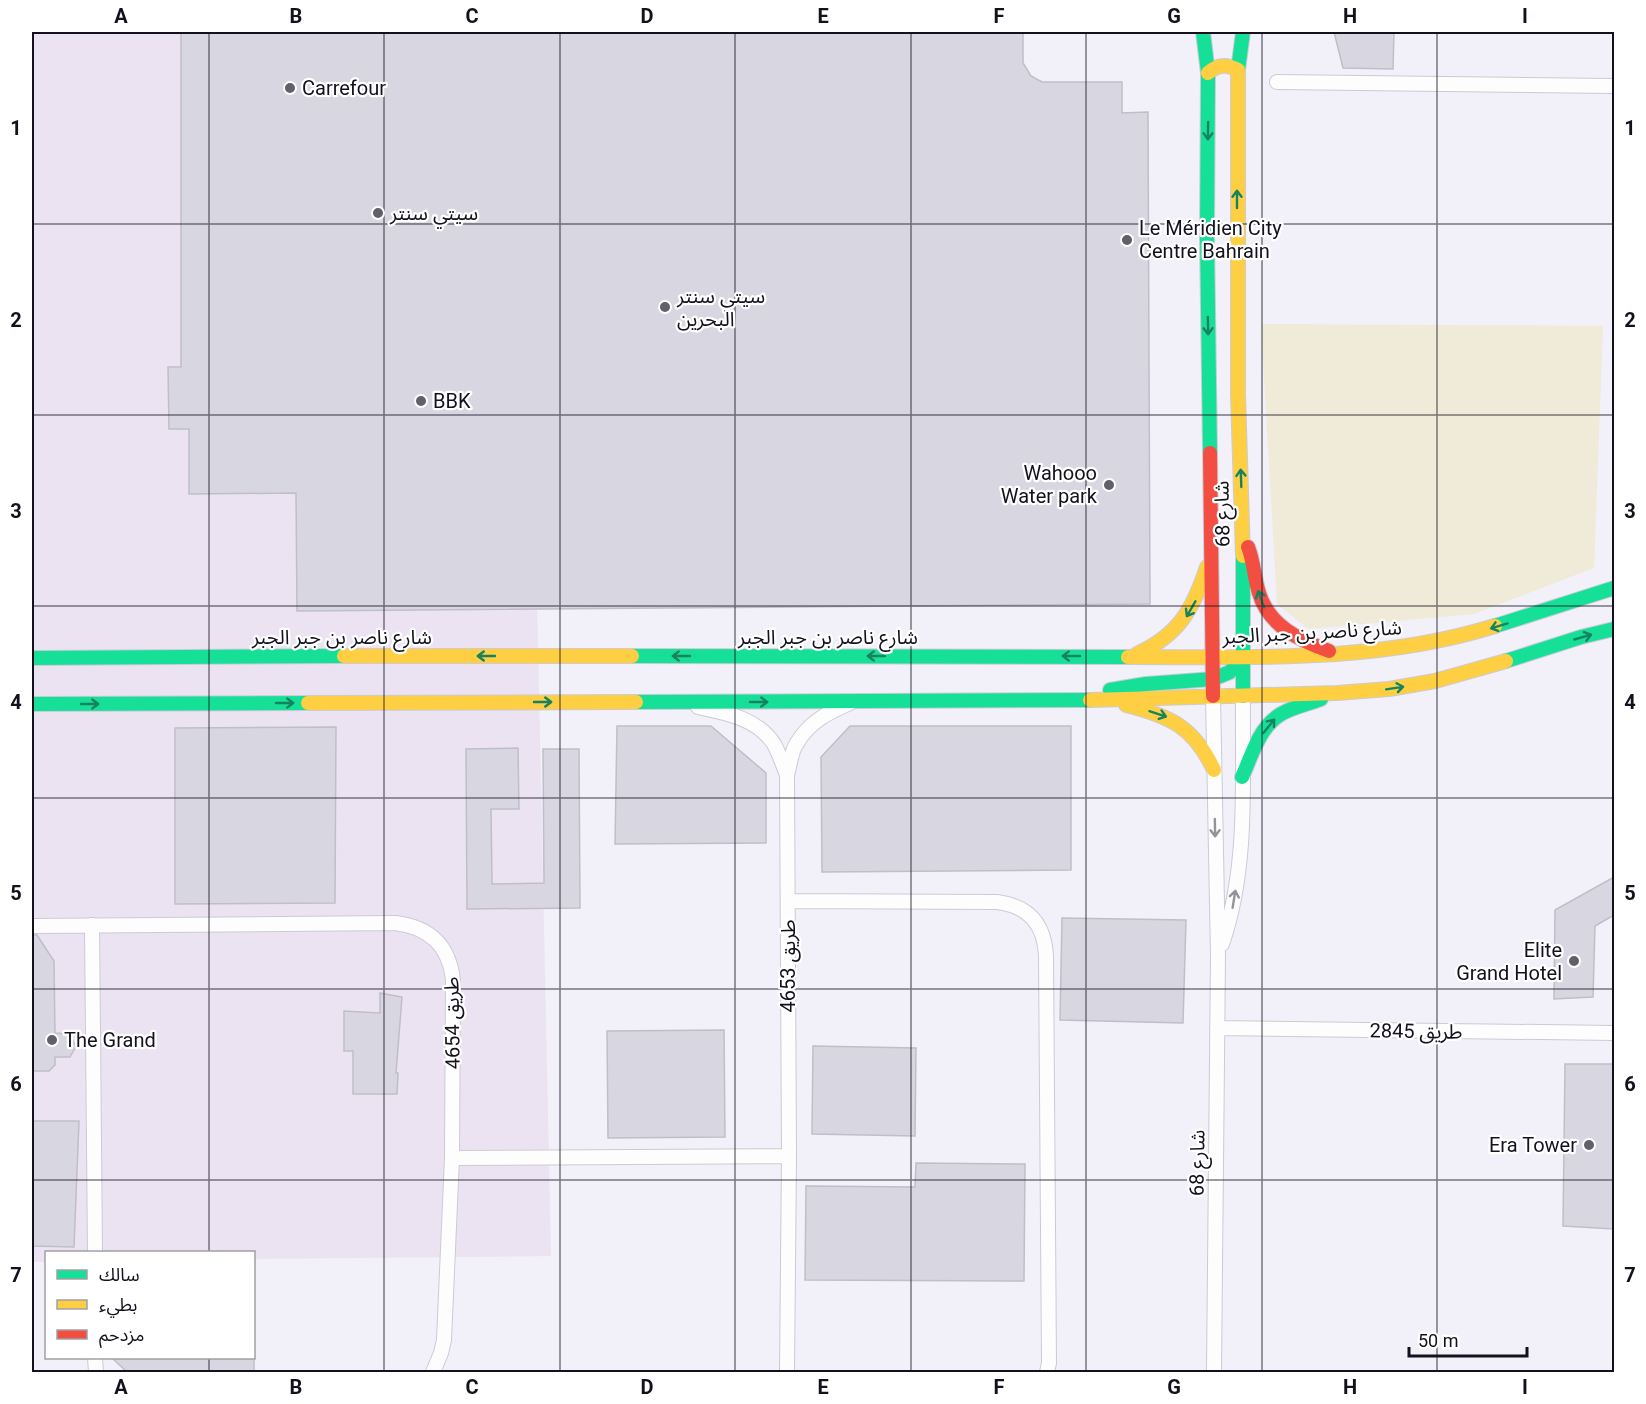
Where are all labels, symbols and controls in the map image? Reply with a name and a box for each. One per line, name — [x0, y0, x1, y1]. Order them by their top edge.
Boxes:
text: A — [114, 4, 128, 28]
text: B — [290, 4, 302, 28]
text: C — [465, 4, 479, 28]
text: D — [641, 4, 654, 28]
text: E — [817, 4, 829, 28]
text: F — [994, 4, 1005, 28]
text: G — [1167, 4, 1181, 28]
text: H — [1343, 4, 1357, 28]
text: I — [1522, 4, 1528, 28]
place label: Carrefour — [302, 76, 386, 100]
marker: Carrefour — [283, 81, 297, 95]
text: 1 — [10, 116, 22, 140]
text: 1 — [1624, 116, 1636, 140]
one-way arrow — [1202, 121, 1214, 141]
one-way arrow — [1231, 190, 1243, 210]
place label: سيتي سنتر — [389, 201, 478, 229]
marker: سيتي سنتر — [371, 206, 385, 220]
place label: Le Méridien City Centre Bahrain — [1139, 216, 1282, 263]
marker: Le Méridien City Centre Bahrain — [1120, 233, 1134, 247]
place label: سيتي سنتر البحرين — [676, 284, 765, 331]
marker: سيتي سنتر البحرين — [658, 300, 672, 314]
text: 2 — [10, 308, 22, 332]
text: 2 — [1624, 308, 1636, 332]
one-way arrow — [1202, 316, 1214, 336]
place label: BBK — [433, 389, 471, 413]
marker: BBK — [414, 394, 428, 408]
place label: Wahooo Water park — [1001, 461, 1098, 508]
one-way arrow — [1235, 468, 1247, 488]
marker: Wahooo Water park — [1102, 478, 1116, 492]
street label: شارع 68 — [1209, 481, 1238, 547]
text: 3 — [10, 499, 22, 523]
text: 3 — [1624, 499, 1636, 523]
one-way arrow — [1255, 590, 1266, 608]
one-way arrow — [1184, 600, 1196, 617]
street label: شارع ناصر بن جبر الجبر — [1220, 615, 1403, 652]
one-way arrow — [1490, 621, 1509, 632]
street label: شارع ناصر بن جبر الجبر — [251, 625, 432, 652]
street label: شارع ناصر بن جبر الجبر — [737, 625, 918, 652]
one-way arrow — [1573, 631, 1592, 642]
one-way arrow — [477, 650, 497, 662]
one-way arrow — [672, 650, 692, 662]
one-way arrow — [867, 650, 887, 662]
one-way arrow — [1062, 650, 1082, 662]
one-way arrow — [1385, 682, 1404, 693]
text: 4 — [10, 690, 22, 714]
text: 4 — [1624, 690, 1636, 714]
one-way arrow — [532, 696, 552, 708]
one-way arrow — [748, 696, 768, 708]
one-way arrow — [274, 697, 294, 709]
one-way arrow — [79, 698, 99, 710]
one-way arrow — [1148, 709, 1167, 720]
one-way arrow — [1263, 718, 1276, 734]
one-way arrow — [1210, 818, 1221, 838]
text: 5 — [10, 881, 22, 905]
text: 5 — [1624, 881, 1636, 905]
one-way arrow — [1229, 889, 1240, 909]
street label: طريق 4653 — [776, 920, 801, 1012]
place label: Elite Grand Hotel — [1456, 938, 1562, 985]
marker: Elite Grand Hotel — [1567, 954, 1581, 968]
street label: طريق 4654 — [439, 976, 466, 1070]
street label: طريق 2845 — [1369, 1018, 1463, 1045]
place label: The Grand — [64, 1028, 156, 1052]
marker: The Grand — [45, 1033, 59, 1047]
text: 6 — [10, 1072, 22, 1096]
text: 6 — [1624, 1072, 1636, 1096]
street label: شارع 68 — [1184, 1130, 1213, 1196]
place label: Era Tower — [1489, 1133, 1577, 1157]
marker: Era Tower — [1582, 1138, 1596, 1152]
legend — [45, 1251, 255, 1359]
text: 7 — [10, 1263, 22, 1287]
text: 7 — [1624, 1263, 1636, 1287]
text: سالك — [99, 1264, 140, 1285]
text: بطيء — [99, 1294, 137, 1318]
scale bar — [1409, 1320, 1528, 1358]
text: مزدحم — [99, 1324, 144, 1348]
text: 50 m — [1418, 1330, 1458, 1351]
text: A — [114, 1375, 128, 1399]
text: B — [290, 1375, 302, 1399]
text: C — [465, 1375, 479, 1399]
text: D — [641, 1375, 654, 1399]
text: E — [817, 1375, 829, 1399]
text: F — [994, 1375, 1005, 1399]
text: G — [1167, 1375, 1181, 1399]
text: H — [1343, 1375, 1357, 1399]
text: I — [1522, 1375, 1528, 1399]

